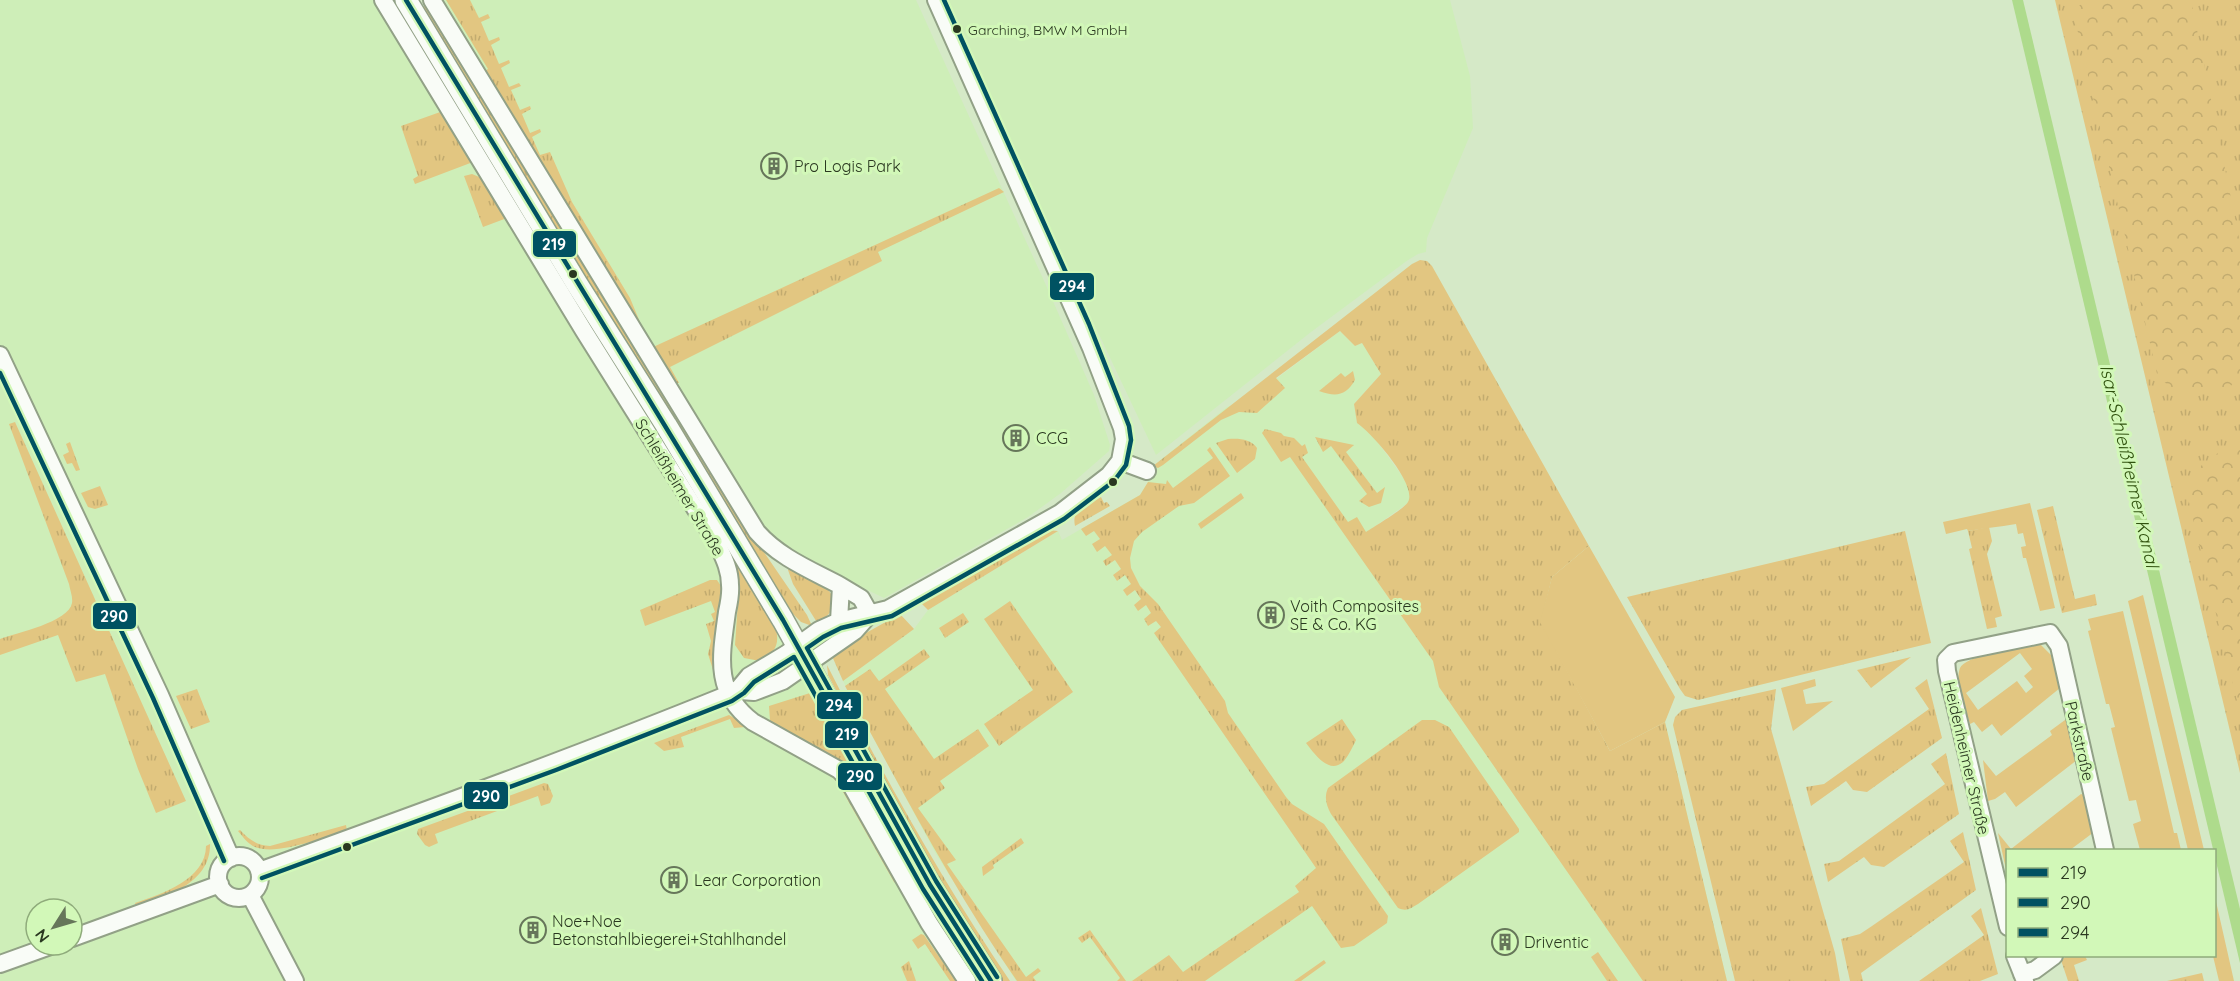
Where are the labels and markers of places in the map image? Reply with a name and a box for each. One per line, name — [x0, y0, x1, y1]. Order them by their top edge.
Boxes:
place label: Garching, BMW M GmbH — [968, 21, 1128, 39]
marker: Garching, BMW M GmbH — [951, 23, 963, 35]
building icon: Pro Logis Park — [759, 151, 789, 181]
place label: Pro Logis Park — [794, 156, 901, 176]
unlabelled marker — [567, 268, 579, 280]
building icon: CCG — [1001, 423, 1031, 453]
place label: CCG — [1036, 428, 1068, 448]
unlabelled marker — [1107, 476, 1119, 488]
place label: Voith Composites SE & Co. KG — [1290, 596, 1419, 634]
building icon: Voith Composites SE & Co. KG — [1256, 600, 1286, 630]
unlabelled marker — [341, 841, 353, 853]
building icon: Lear Corporation — [659, 865, 689, 895]
place label: Lear Corporation — [694, 870, 821, 890]
place label: Noe+Noe Betonstahlbiegerei+Stahlhandel — [552, 911, 786, 949]
building icon: Noe+Noe Betonstahlbiegerei+Stahlhandel — [518, 915, 548, 945]
building icon: Driventic — [1490, 927, 1520, 957]
place label: Driventic — [1524, 932, 1589, 952]

